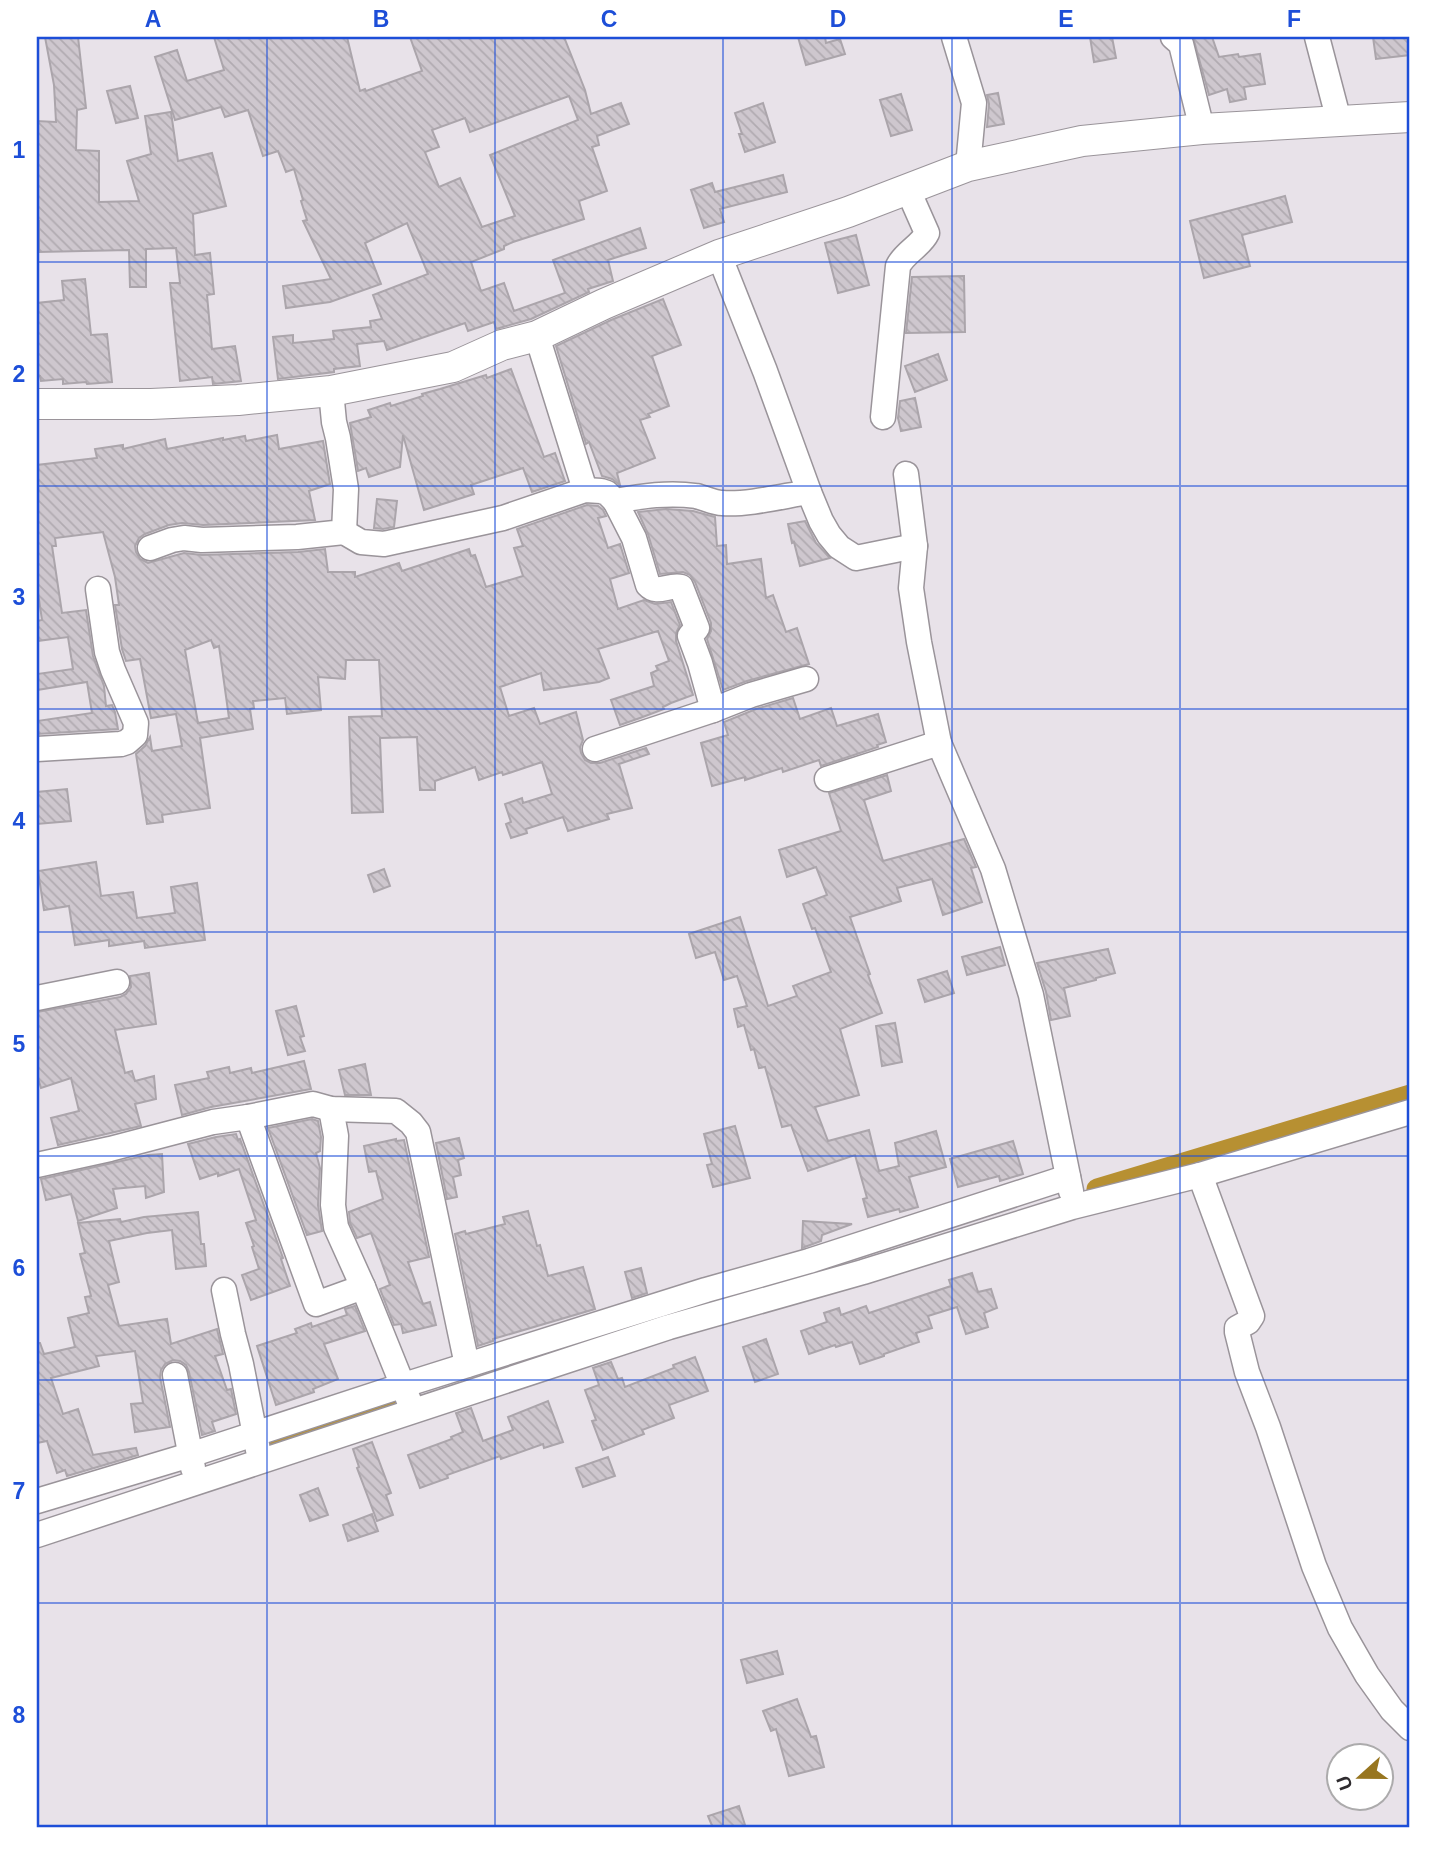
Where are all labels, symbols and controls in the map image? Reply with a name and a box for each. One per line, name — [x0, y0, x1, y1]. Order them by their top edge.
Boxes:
text: A — [145, 6, 161, 32]
text: B — [373, 6, 389, 32]
text: C — [601, 6, 617, 32]
text: D — [830, 6, 846, 32]
text: E — [1058, 6, 1074, 32]
text: F — [1287, 6, 1301, 32]
text: 1 — [13, 137, 26, 163]
text: 2 — [13, 361, 25, 387]
text: 3 — [13, 584, 25, 610]
text: 4 — [13, 808, 26, 834]
text: 5 — [13, 1031, 26, 1057]
text: 6 — [13, 1255, 25, 1281]
text: 7 — [13, 1478, 25, 1504]
text: 8 — [13, 1702, 26, 1728]
north arrow — [1324, 1742, 1394, 1812]
text: U — [1332, 1773, 1357, 1793]

